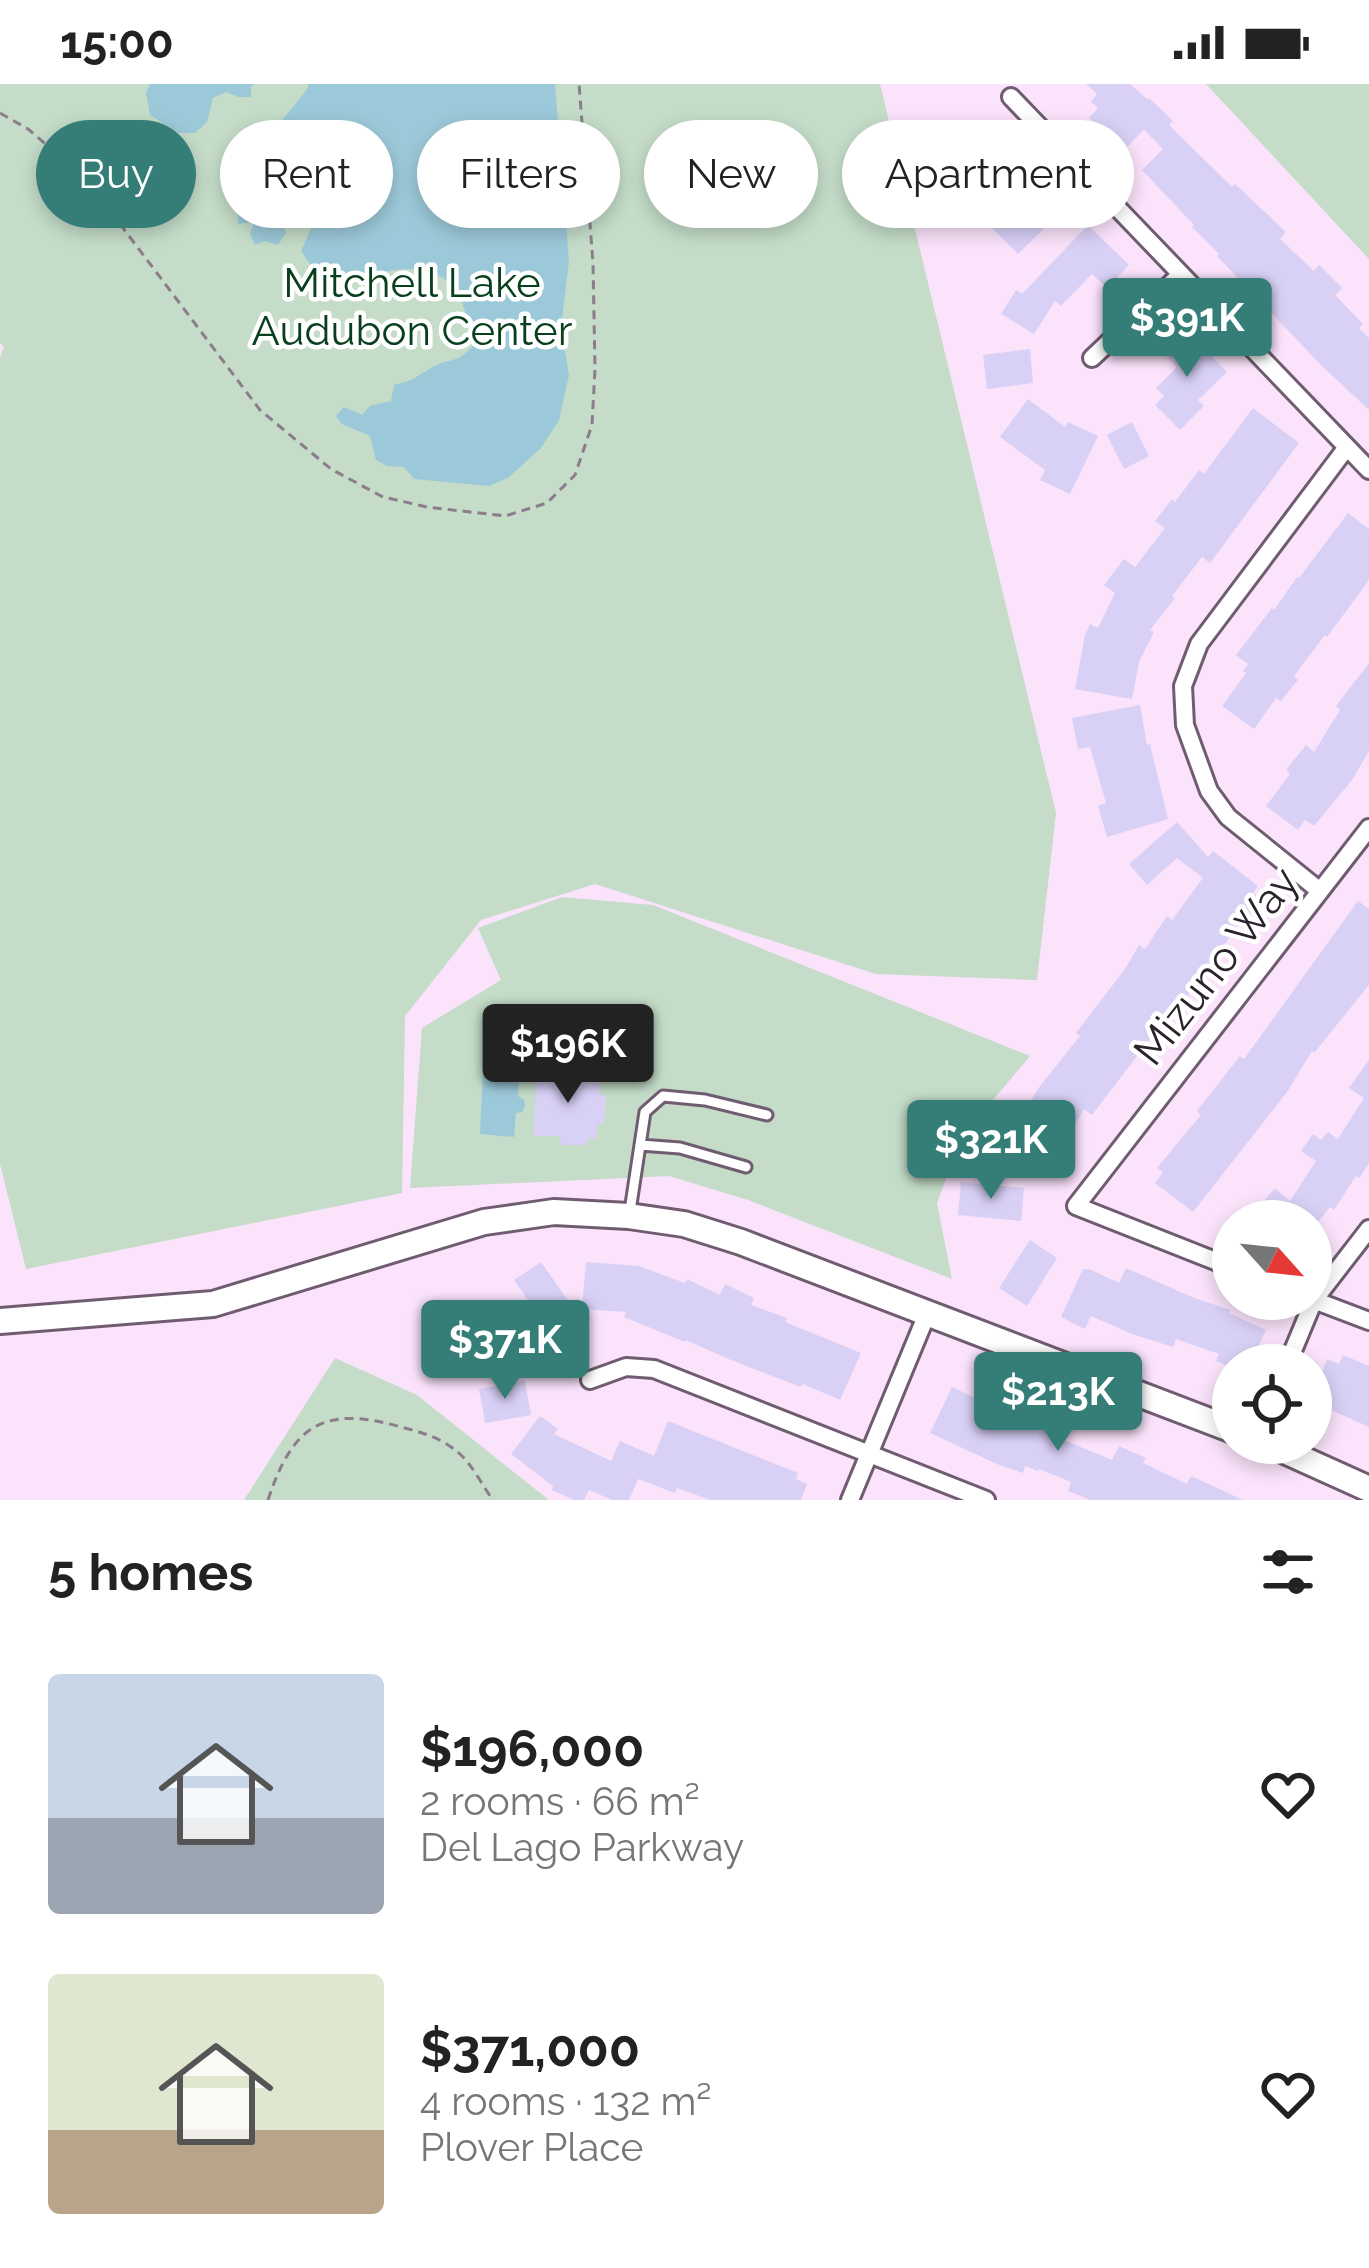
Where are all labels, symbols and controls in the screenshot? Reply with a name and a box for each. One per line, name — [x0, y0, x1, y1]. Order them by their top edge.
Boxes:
text: 15:00 — [60, 16, 174, 69]
chip: Buy — [36, 120, 196, 228]
chip: Rent — [220, 120, 393, 228]
chip: Filters — [417, 120, 620, 228]
chip: New — [644, 120, 818, 228]
chip: Apartment — [842, 120, 1134, 228]
park label: Mitchell Lake Audubon Center — [252, 258, 573, 355]
pin: $391K — [1103, 278, 1271, 380]
text: $391K — [1130, 294, 1244, 340]
street label: Mizuno Way — [1124, 858, 1308, 1074]
pin: $196K — [484, 1004, 652, 1106]
text: $196K — [510, 1020, 626, 1066]
pin: $321K — [907, 1100, 1075, 1202]
text: $321K — [934, 1116, 1048, 1162]
north arrow — [1212, 1200, 1332, 1320]
map controls — [1212, 1200, 1332, 1464]
pin: $371K — [421, 1300, 589, 1402]
text: $371K — [448, 1316, 562, 1362]
button: locate — [1212, 1344, 1332, 1464]
pin: $213K — [974, 1352, 1142, 1454]
text: $213K — [1001, 1368, 1115, 1414]
icon: filters — [1255, 1539, 1321, 1605]
text: 5 homes — [48, 1542, 253, 1602]
text: $196,000 — [420, 1718, 644, 1778]
icon: home — [144, 1722, 288, 1866]
icon: heart — [1255, 1761, 1321, 1827]
text: 2 rooms · 66 m² — [420, 1778, 700, 1824]
text: Del Lago Parkway — [420, 1824, 744, 1870]
text: $371,000 — [420, 2018, 640, 2078]
icon: home — [144, 2022, 288, 2166]
icon: heart — [1255, 2061, 1321, 2127]
text: 4 rooms · 132 m² — [420, 2078, 711, 2124]
text: Plover Place — [420, 2124, 643, 2170]

